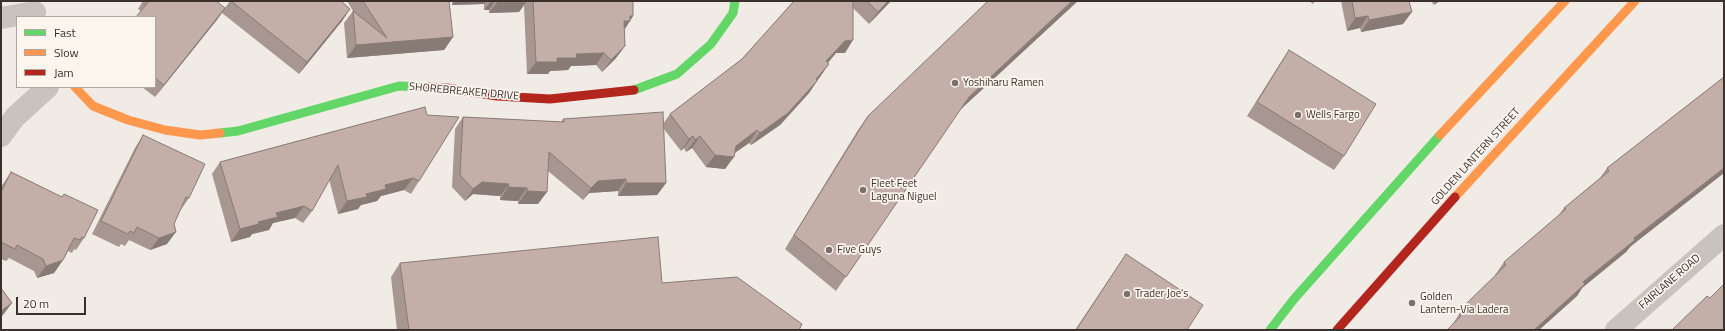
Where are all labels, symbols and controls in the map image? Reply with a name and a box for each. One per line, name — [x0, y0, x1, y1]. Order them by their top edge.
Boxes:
legend — [16, 16, 156, 88]
text: Fast — [54, 23, 76, 42]
text: Slow — [54, 43, 79, 62]
text: Jam — [54, 63, 74, 82]
place label: Yoshiharu Ramen — [963, 76, 1044, 90]
marker: Yoshiharu Ramen — [950, 78, 960, 88]
street label: SHOREBREAKER DRIVE — [408, 81, 520, 103]
street label: GOLDEN LANTERN STREET — [1429, 106, 1523, 208]
place label: Wells Fargo — [1306, 108, 1360, 122]
marker: Wells Fargo — [1293, 110, 1303, 120]
place label: Fleet Feet Laguna Niguel — [871, 177, 937, 203]
marker: Fleet Feet Laguna Niguel — [858, 185, 868, 195]
place label: Five Guys — [837, 243, 881, 257]
marker: Five Guys — [824, 245, 834, 255]
street label: FAIRLANE ROAD — [1637, 252, 1703, 312]
place label: Trader Joe's — [1135, 287, 1188, 301]
scale bar — [18, 289, 88, 315]
marker: Trader Joe's — [1122, 289, 1132, 299]
place label: Golden Lantern-Via Ladera — [1420, 290, 1508, 316]
text: 20 m — [23, 294, 49, 313]
marker: Golden Lantern-Via Ladera — [1407, 298, 1417, 308]

